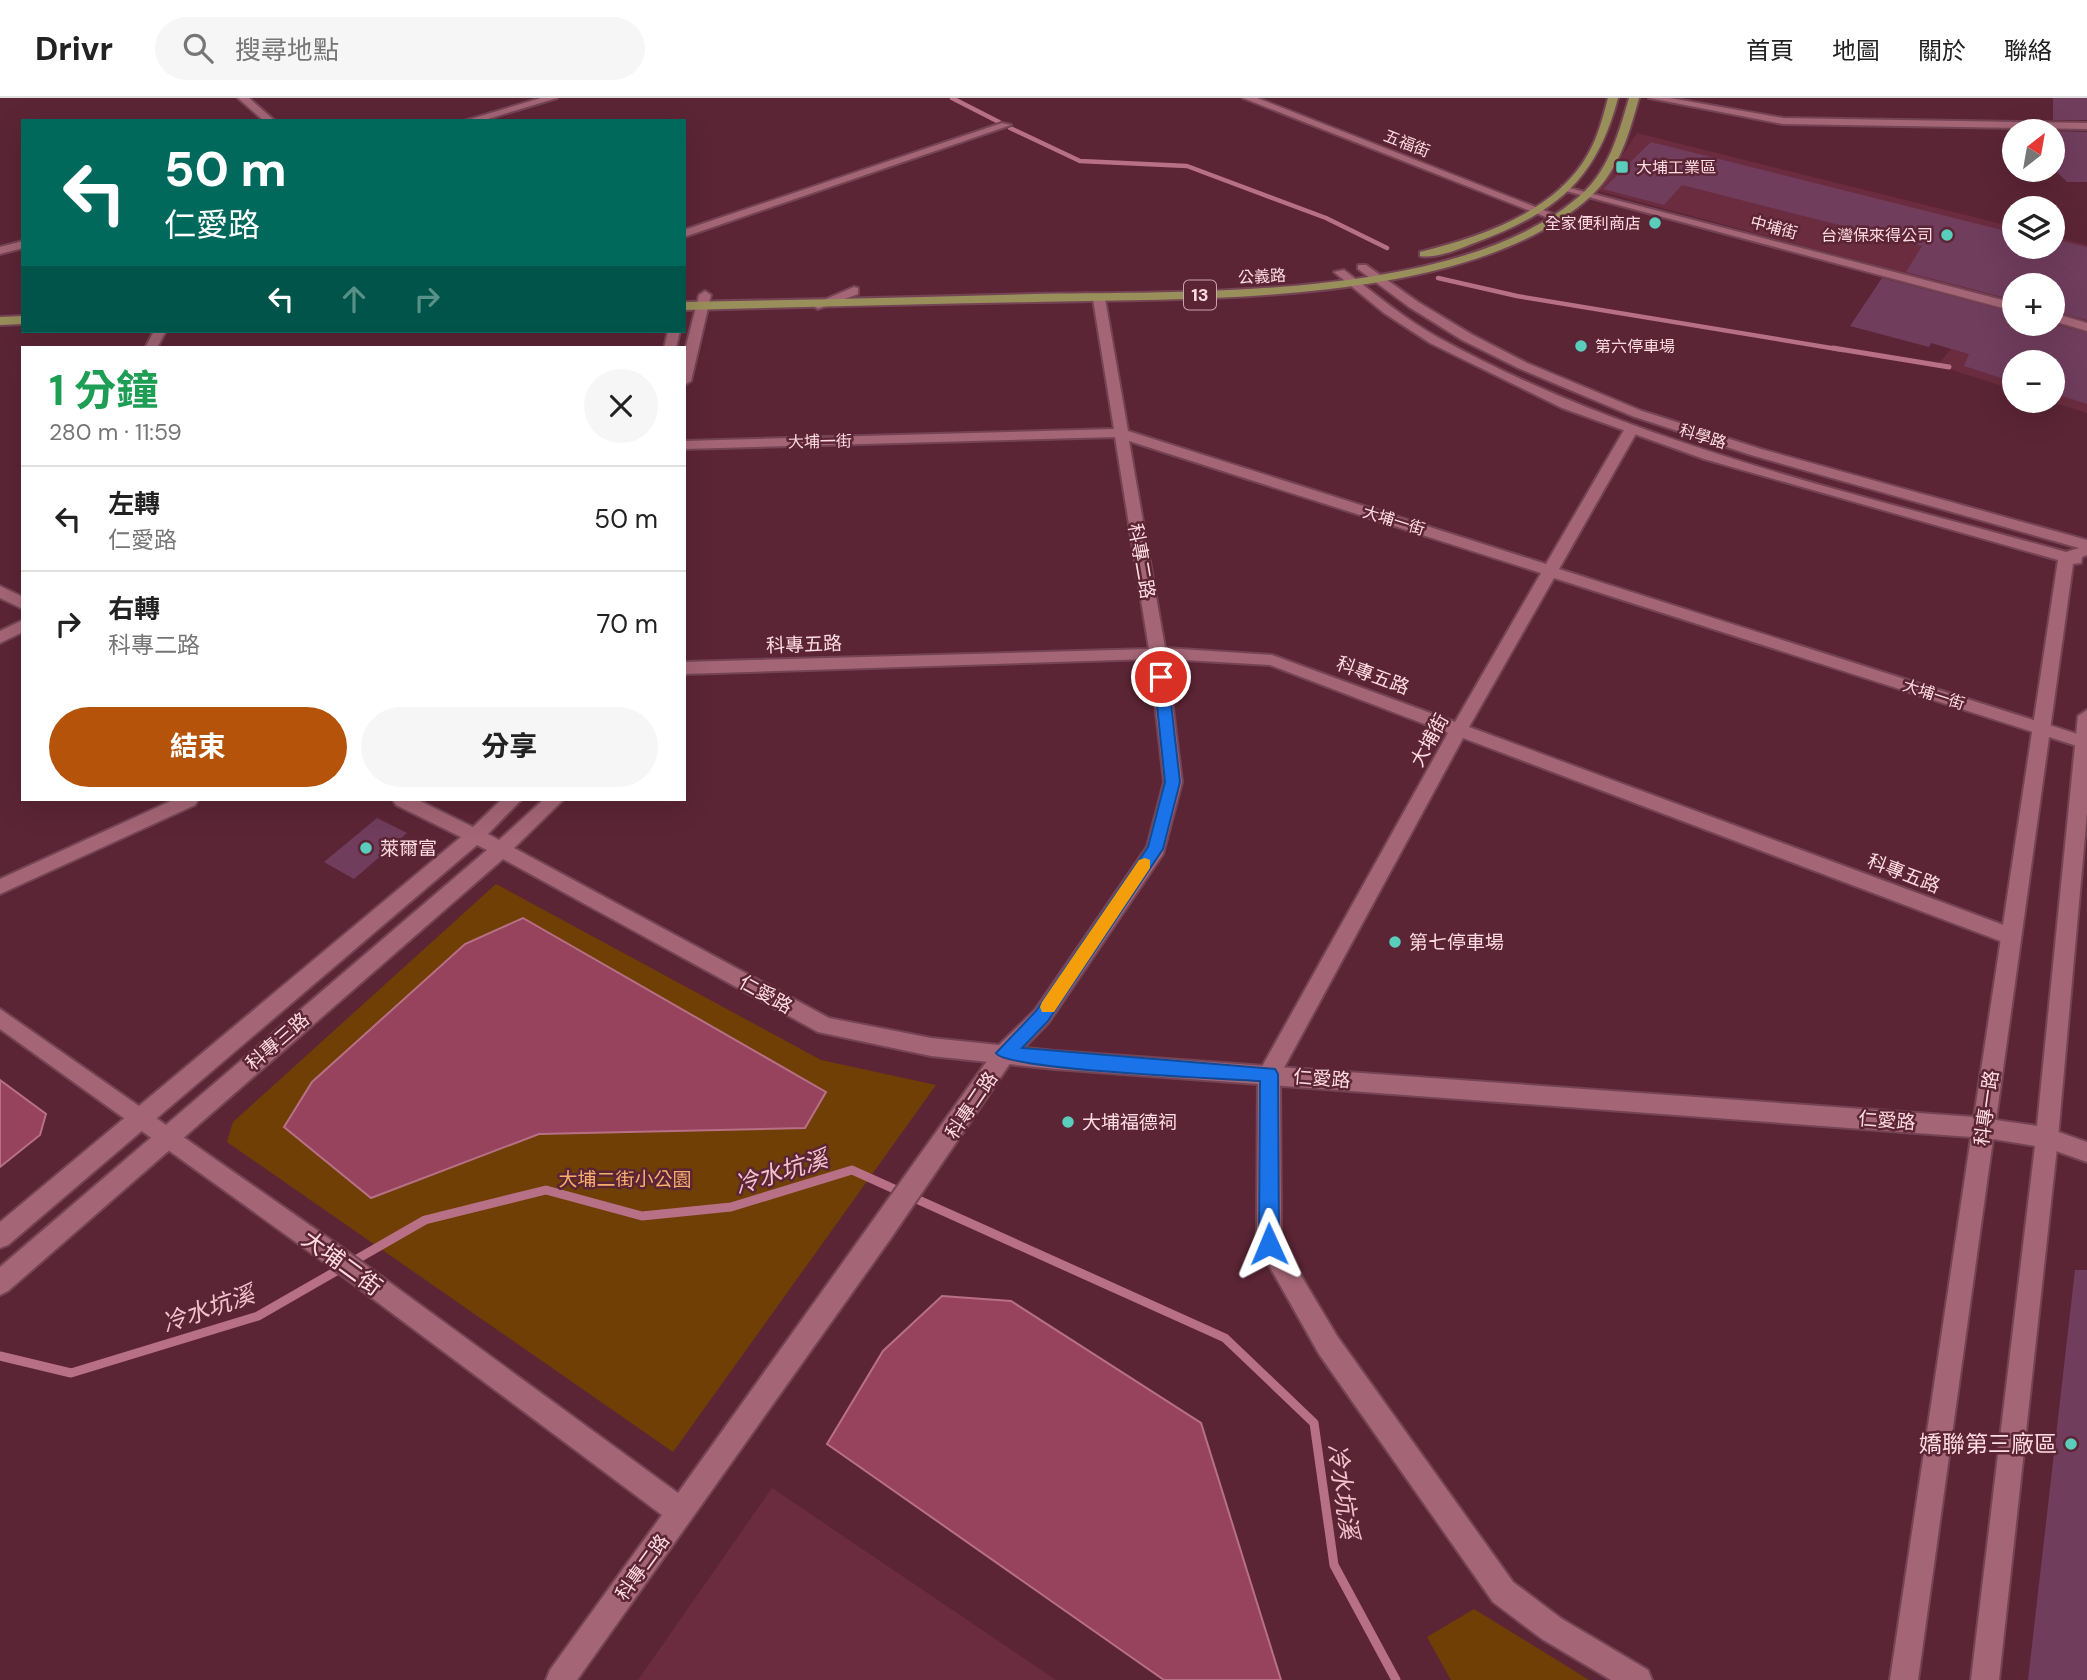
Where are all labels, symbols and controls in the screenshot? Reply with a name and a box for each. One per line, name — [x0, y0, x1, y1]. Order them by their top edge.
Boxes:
search box — [155, 17, 645, 80]
text: Drivr — [35, 27, 113, 70]
icon: search — [179, 29, 217, 67]
text: 搜尋地點 — [235, 33, 339, 67]
text: 首頁 — [1746, 35, 1794, 66]
text: 地圖 — [1832, 35, 1880, 66]
text: 關於 — [1918, 35, 1966, 66]
text: 聯絡 — [2004, 35, 2052, 66]
north arrow — [2002, 119, 2065, 182]
map controls — [2002, 119, 2065, 413]
street label: 五福街 — [1381, 125, 1433, 162]
text: 50 m — [164, 137, 287, 201]
icon: left — [49, 147, 140, 238]
place label: 大埔工業區 — [1636, 157, 1716, 178]
marker: 大埔工業區 — [1614, 159, 1630, 175]
button: layers — [2002, 196, 2065, 259]
text: 仁愛路 — [164, 204, 260, 246]
street label: 中埔街 — [1748, 211, 1800, 244]
place label: 全家便利商店 — [1545, 213, 1641, 234]
marker: 全家便利商店 — [1647, 215, 1663, 231]
place label: 台灣保來得公司 — [1821, 225, 1933, 246]
marker: 台灣保來得公司 — [1939, 227, 1955, 243]
street label: 公義路 — [1238, 265, 1287, 288]
button: + — [2002, 273, 2065, 336]
icon: left — [262, 280, 300, 318]
icon: ahead — [335, 280, 373, 318]
icon: right — [408, 280, 446, 318]
road number: 13 — [1184, 280, 1216, 310]
place label: 第六停車場 — [1595, 336, 1675, 357]
marker: 第六停車場 — [1573, 338, 1589, 354]
button: − — [2002, 350, 2065, 413]
text: 1 分鐘 — [49, 363, 158, 418]
button: close — [584, 369, 658, 443]
text: 280 m · 11:59 — [49, 417, 182, 447]
street label: 科學路 — [1677, 419, 1729, 454]
street label: 大埔一街 — [788, 430, 852, 453]
text: 左轉 — [108, 487, 160, 521]
icon: left — [49, 500, 87, 538]
street label: 大埔一街 — [1360, 501, 1428, 540]
text: 50 m — [594, 502, 658, 536]
street label: 科專二路 — [1123, 521, 1160, 601]
text: 仁愛路 — [108, 525, 177, 555]
text: 右轉 — [108, 592, 160, 626]
icon: right — [49, 605, 87, 643]
text: 70 m — [597, 607, 658, 641]
text: 科專二路 — [108, 630, 200, 660]
street label: 科專五路 — [766, 631, 842, 658]
pin — [1131, 647, 1191, 707]
street label: 科專五路 — [1333, 651, 1413, 700]
icon: arrive — [1142, 658, 1180, 696]
street label: 大埔一街 — [1900, 675, 1968, 714]
button: 結束 — [49, 707, 347, 787]
button: 分享 — [361, 707, 658, 787]
street label: 大埔街 — [1405, 709, 1454, 771]
place label: 萊爾富 — [380, 836, 437, 861]
marker: 萊爾富 — [358, 840, 374, 856]
street label: 科專五路 — [1864, 848, 1944, 899]
place label: 第七停車場 — [1409, 930, 1504, 955]
marker: 第七停車場 — [1387, 934, 1403, 950]
street label: 仁愛路 — [735, 970, 797, 1019]
street label: 科專三路 — [240, 1007, 314, 1076]
street label: 仁愛路 — [1293, 1064, 1351, 1093]
street label: 科專二路 — [940, 1067, 1003, 1144]
street label: 科專一路 — [1969, 1069, 2004, 1147]
street label: 仁愛路 — [1858, 1106, 1916, 1135]
place label: 大埔福德祠 — [1082, 1110, 1177, 1135]
marker: 大埔福德祠 — [1060, 1114, 1076, 1130]
water label: 冷水坑溪 — [730, 1142, 834, 1200]
park label: 大埔二街小公園 — [558, 1167, 692, 1192]
position arrow — [1232, 1207, 1306, 1281]
street label: 大埔二街 — [296, 1224, 388, 1302]
water label: 冷水坑溪 — [157, 1277, 261, 1339]
place label: 嬌聯第三廠區 — [1919, 1429, 2057, 1459]
marker: 嬌聯第三廠區 — [2063, 1436, 2079, 1452]
water label: 冷水坑溪 — [1321, 1441, 1366, 1544]
street label: 科專二路 — [610, 1529, 675, 1605]

